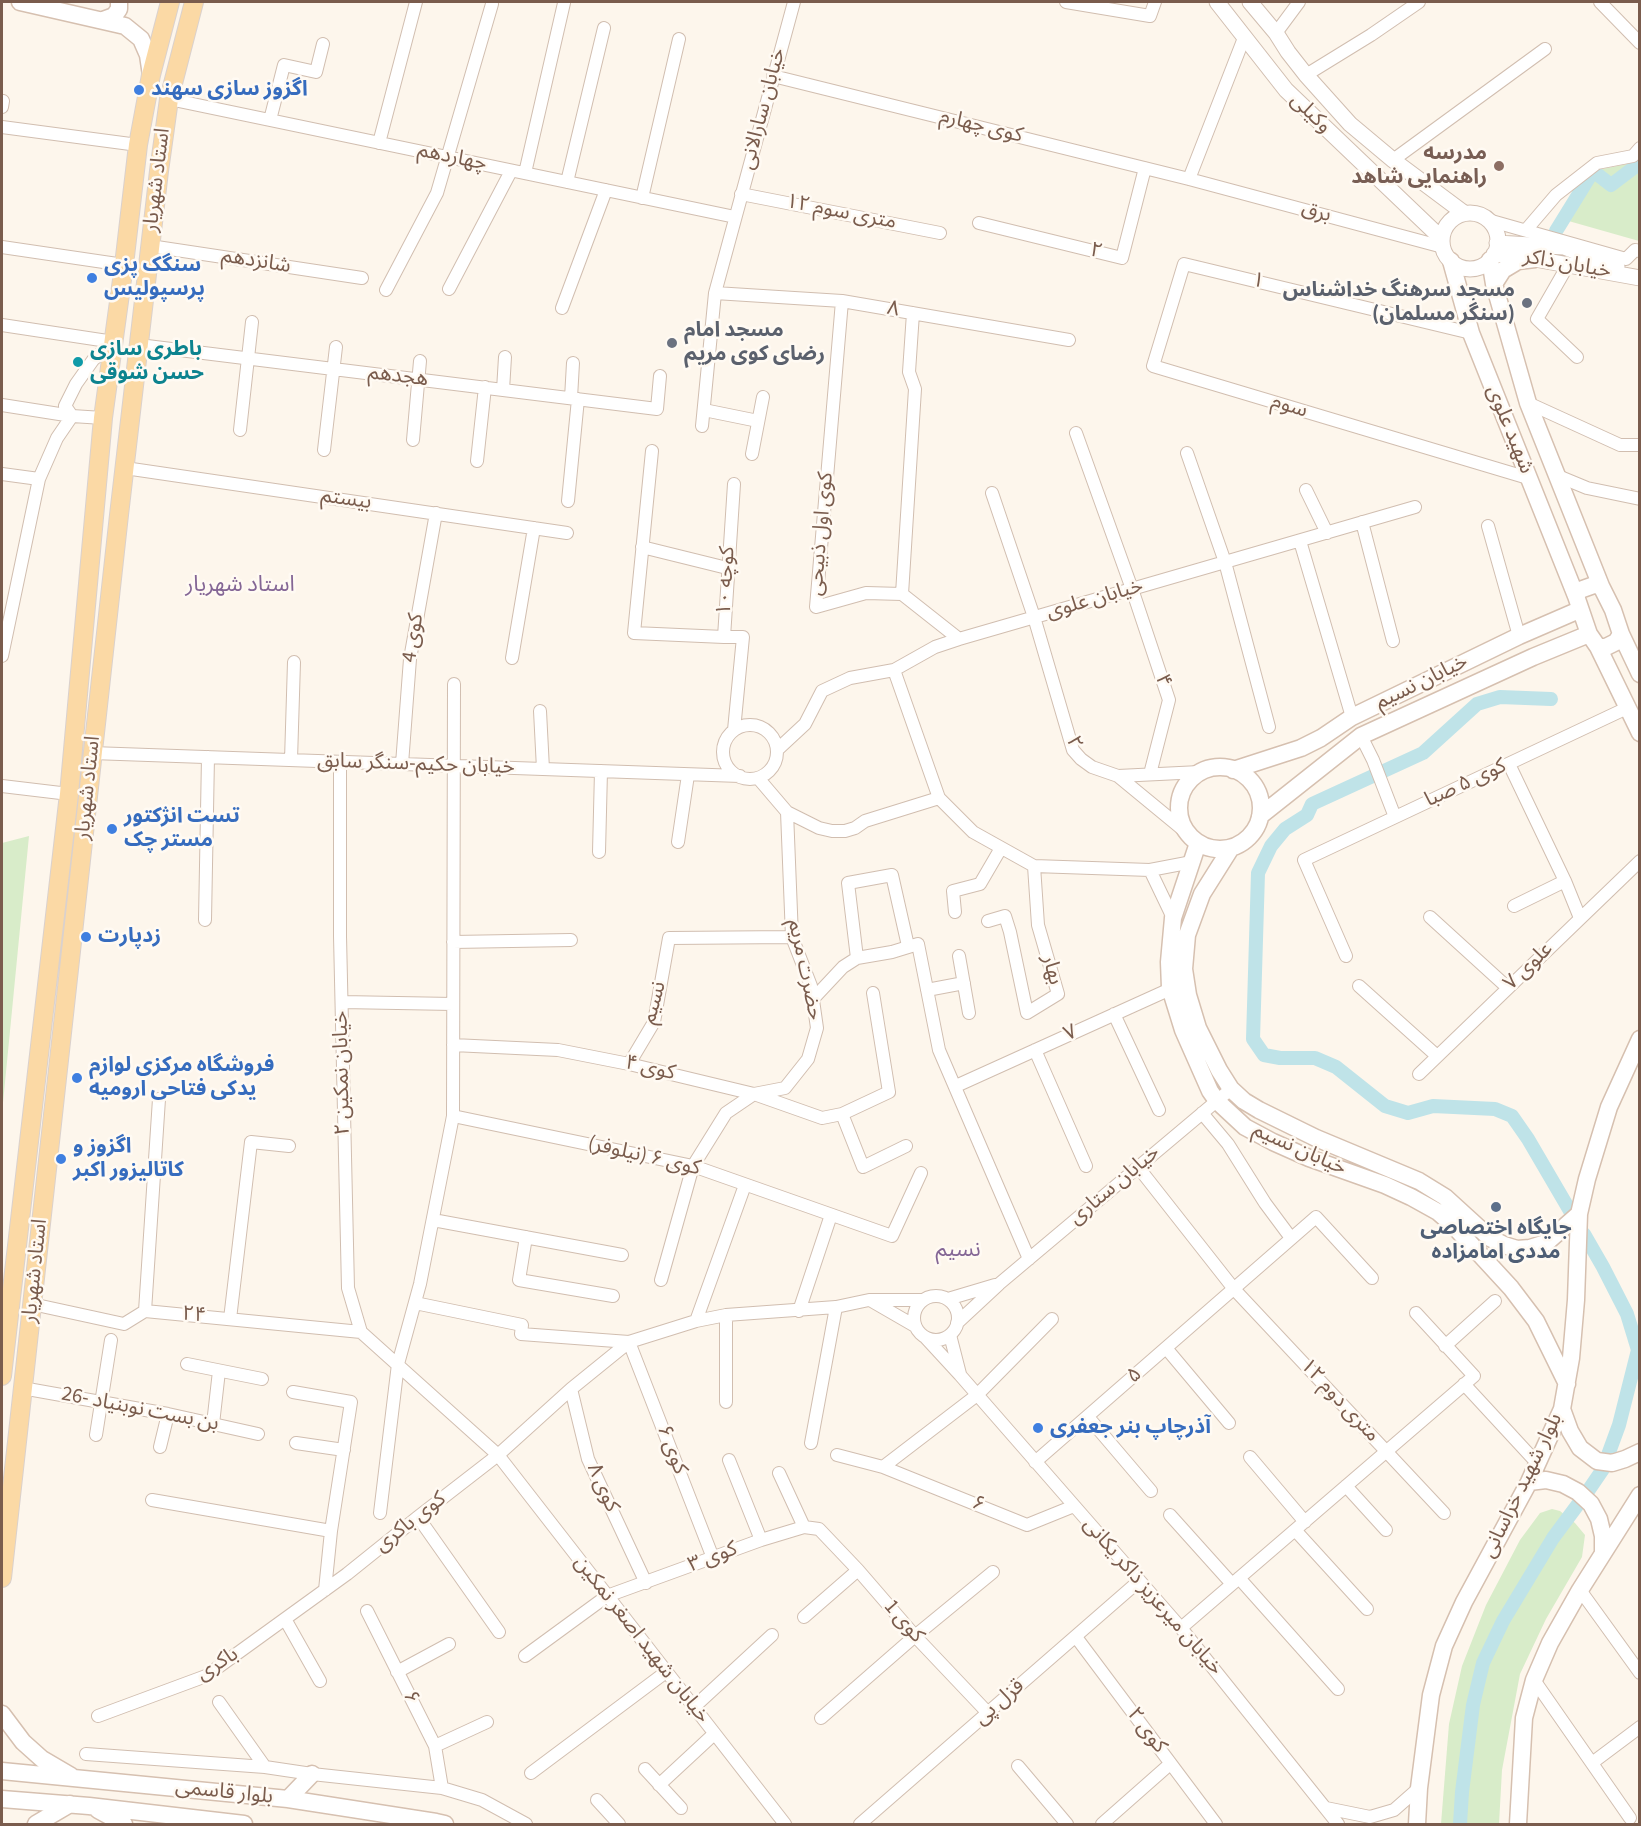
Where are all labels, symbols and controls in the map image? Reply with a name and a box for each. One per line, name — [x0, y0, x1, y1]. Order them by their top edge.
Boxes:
street label: خیابان سارالانی — [736, 45, 792, 173]
place label: اگزوز سازی سهند — [151, 77, 308, 103]
marker: اگزوز سازی سهند — [132, 83, 146, 97]
street label: وکیلی — [1284, 88, 1336, 140]
street label: کوی چهارم — [937, 105, 1025, 149]
street label: استاد شهریار — [139, 127, 177, 233]
street label: چهاردهم — [415, 138, 489, 178]
place label: مدرسه راهنمایی شاهد — [1351, 141, 1487, 191]
marker: مدرسه راهنمایی شاهد — [1492, 159, 1506, 173]
street label: ۱۲ متری سوم — [784, 190, 898, 236]
street label: برق — [1298, 197, 1334, 229]
street label: ۲ — [1087, 238, 1105, 266]
street label: شانزدهم — [220, 244, 292, 280]
street label: خیابان ذاکر — [1521, 245, 1613, 285]
place label: سنگک پزی پرسپولیس — [104, 253, 205, 303]
street label: ۱ — [1249, 268, 1267, 296]
marker: سنگک پزی پرسپولیس — [85, 271, 99, 285]
place label: مسجد سرهنگ خداشناس (سنگر مسلمان) — [1283, 278, 1515, 328]
marker: مسجد سرهنگ خداشناس (سنگر مسلمان) — [1520, 296, 1534, 310]
street label: ۸ — [885, 297, 901, 323]
place label: مسجد امام رضای کوی مریم — [684, 318, 825, 368]
marker: مسجد امام رضای کوی مریم — [665, 336, 679, 350]
place label: باطری سازی حسن شوقی — [90, 337, 204, 387]
marker: باطری سازی حسن شوقی — [71, 355, 85, 369]
street label: هجدهم — [366, 361, 430, 393]
street label: شهید علوی — [1480, 382, 1538, 478]
street label: سوم — [1268, 390, 1310, 424]
street label: کوی اول ذبیحی — [804, 471, 840, 597]
street label: بیستم — [319, 484, 373, 516]
street label: کوچه ۱۰ — [713, 546, 741, 616]
district label: استاد شهریار — [185, 573, 295, 599]
street label: خیابان علوی — [1044, 574, 1146, 626]
street label: کوی 4 — [398, 612, 430, 664]
street label: خیابان نسیم — [1372, 650, 1472, 716]
street label: ۴ — [1148, 671, 1176, 691]
street label: ۲ — [1059, 733, 1087, 753]
street label: استاد شهریار — [71, 735, 107, 841]
street label: خیابان حکیم-سنگر سابق — [317, 749, 515, 781]
street label: کوی ۵ صبا — [1421, 754, 1511, 814]
place label: تست انژکتور مستر چک — [124, 804, 240, 854]
marker: تست انژکتور مستر چک — [105, 822, 119, 836]
street label: حضرت مریم — [781, 917, 827, 1023]
place label: زدپارت — [98, 924, 161, 950]
marker: زدپارت — [79, 930, 93, 944]
street label: علوی ۷ — [1499, 937, 1559, 997]
street label: بهار — [1035, 952, 1067, 988]
street label: نسیم — [637, 979, 673, 1027]
street label: خیابان نمکین ۲ — [329, 1011, 357, 1135]
street label: ۷ — [1060, 1020, 1082, 1048]
street label: کوی ۴ — [622, 1051, 678, 1087]
place label: فروشگاه مرکزی لوازم یدکی فتاحی ارومیه — [89, 1053, 274, 1103]
marker: فروشگاه مرکزی لوازم یدکی فتاحی ارومیه — [70, 1071, 84, 1085]
street label: خیابان نسیم — [1248, 1118, 1350, 1182]
street label: کوی ۶ (نیلوفر) — [585, 1132, 703, 1182]
place label: اگزوز و کاتالیزور اکبر — [73, 1134, 184, 1184]
street label: خیابان ستاری — [1064, 1141, 1166, 1231]
marker: اگزوز و کاتالیزور اکبر — [54, 1152, 68, 1166]
marker: جایگاه اختصاصی مددی امامزاده — [1489, 1200, 1503, 1214]
place label: جایگاه اختصاصی مددی امامزاده — [1420, 1216, 1572, 1266]
street label: استاد شهریار — [18, 1218, 54, 1324]
district label: نسیم — [935, 1238, 981, 1264]
street label: ۲۴ — [181, 1302, 207, 1330]
street label: ۱۲ متری دوم — [1294, 1354, 1384, 1448]
street label: ۵ — [1122, 1363, 1148, 1389]
street label: 26- بن بست نوبنیاد — [59, 1382, 221, 1438]
street label: بلوار شهید خراسانی — [1477, 1410, 1569, 1562]
place label: آذرچاپ بنر جعفری — [1050, 1415, 1211, 1441]
marker: آذرچاپ بنر جعفری — [1031, 1421, 1045, 1435]
street label: کوی ۶ — [650, 1422, 692, 1478]
street label: کوی ۸ — [580, 1460, 624, 1516]
street label: کوی باکری — [370, 1487, 452, 1559]
street label: ۶ — [968, 1491, 988, 1519]
street label: خیابان میرعزیز ذاکر یکانی — [1077, 1513, 1227, 1681]
street label: کوی ۳ — [685, 1537, 741, 1579]
street label: خیابان شهید اصغر نمکین — [568, 1551, 714, 1729]
street label: کوی 1 — [877, 1595, 929, 1649]
street label: باکری — [192, 1642, 244, 1688]
street label: قزل پی — [970, 1674, 1030, 1732]
street label: ۶ — [396, 1687, 424, 1709]
street label: کوی ۲ — [1121, 1703, 1171, 1759]
street label: بلوار قاسمی — [174, 1775, 274, 1811]

